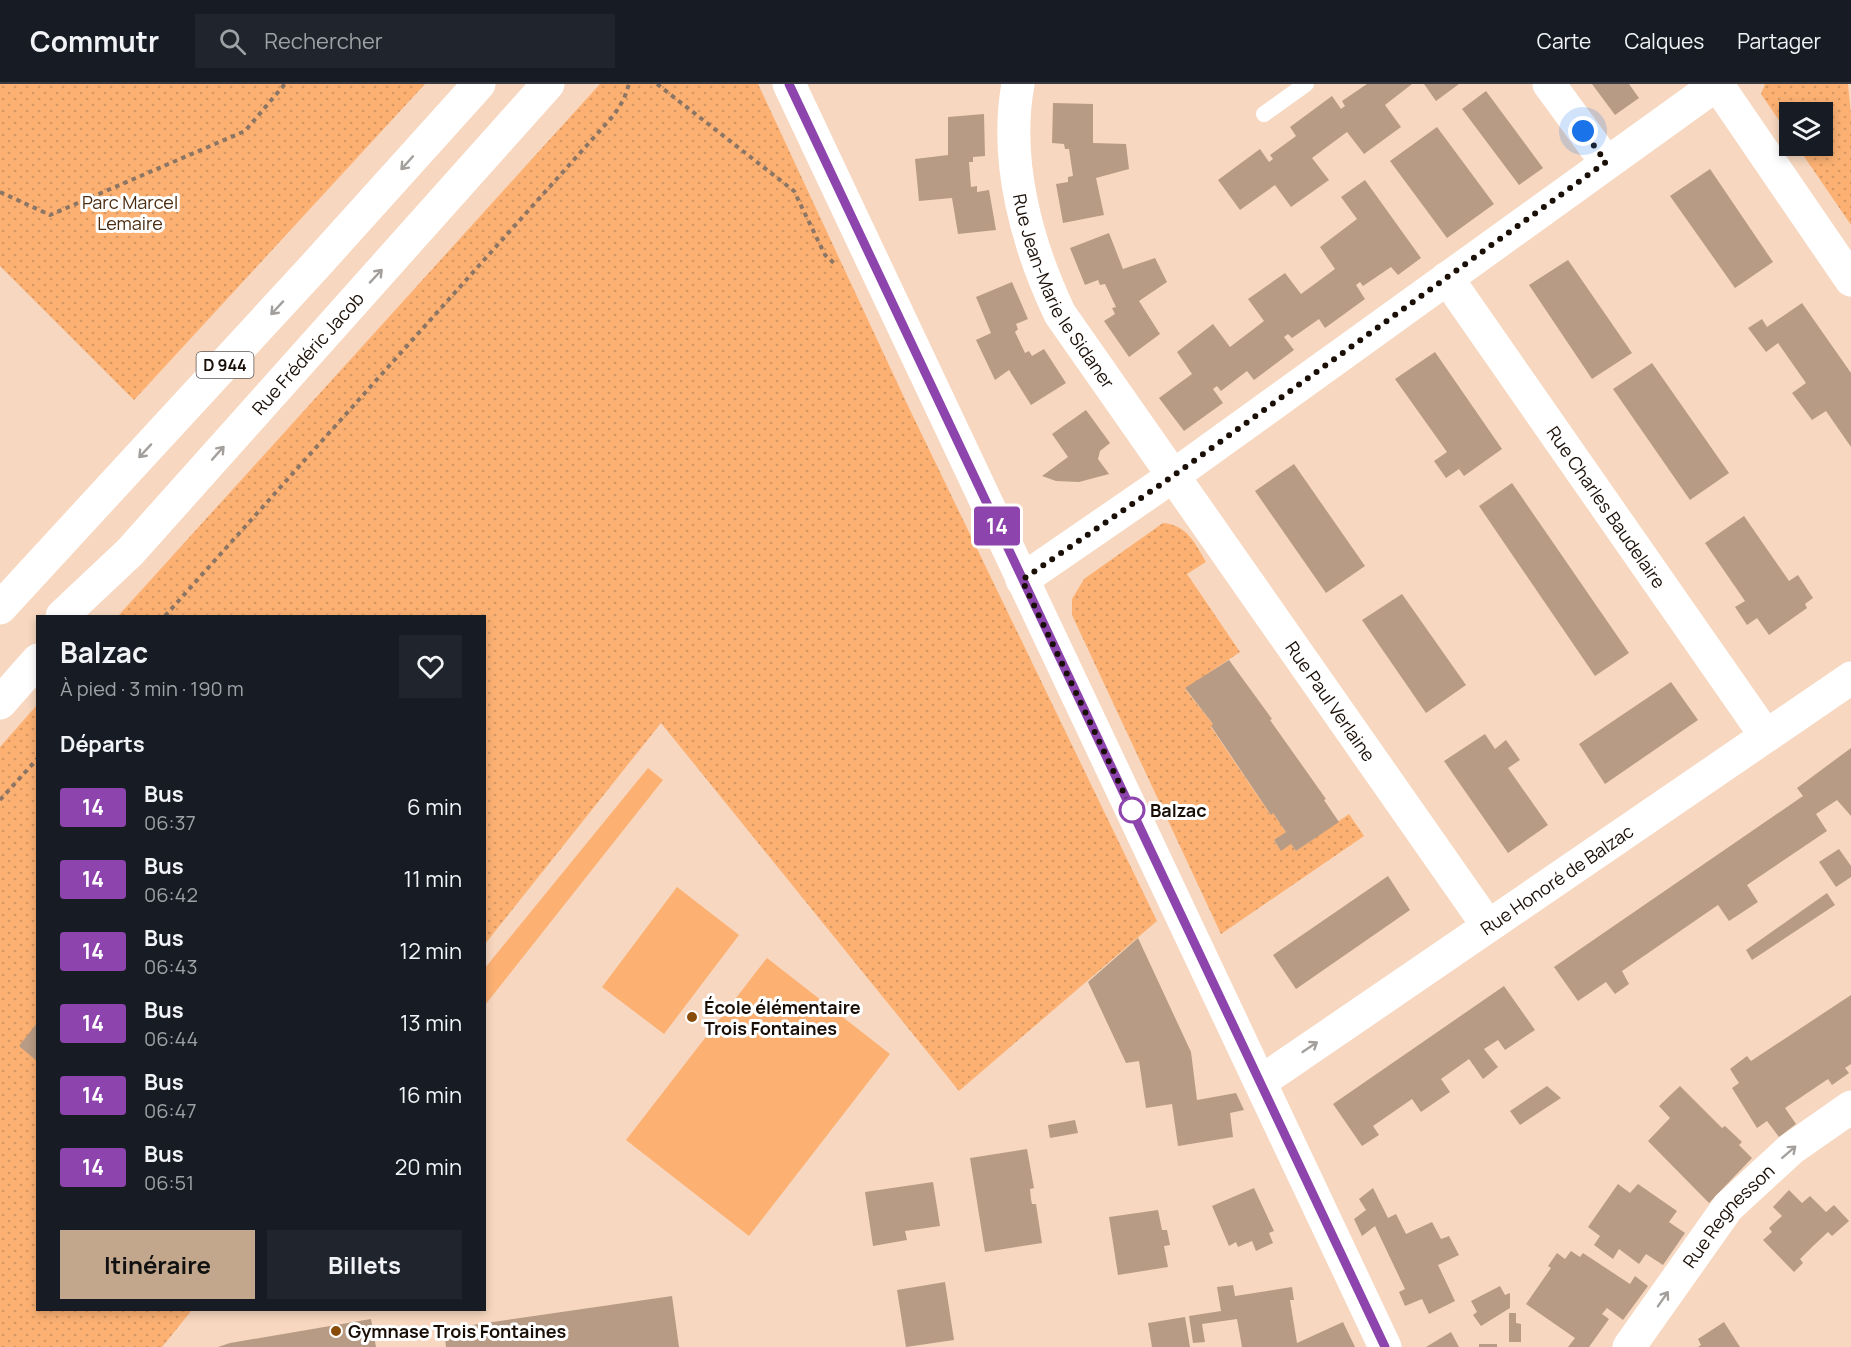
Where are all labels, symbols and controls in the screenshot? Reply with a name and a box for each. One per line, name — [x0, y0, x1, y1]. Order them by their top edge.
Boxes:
search box — [195, 14, 615, 68]
text: Commutr — [30, 22, 159, 60]
icon: search — [216, 25, 249, 58]
text: Rechercher — [264, 26, 383, 56]
text: Carte — [1537, 27, 1591, 55]
text: Calques — [1624, 27, 1704, 55]
text: Partager — [1737, 27, 1821, 55]
map controls — [1779, 102, 1833, 156]
button: layers — [1779, 102, 1833, 156]
your location — [1568, 116, 1598, 146]
one-way arrow — [401, 155, 414, 171]
park label: Parc Marcel Lemaire — [82, 190, 178, 235]
street label: Rue Jean-Marie le Sidaner — [1008, 191, 1121, 393]
one-way arrow — [369, 269, 383, 284]
street label: Rue Frédéric Jacob — [246, 287, 369, 420]
one-way arrow — [270, 300, 284, 315]
road number: D 944 — [196, 352, 254, 378]
street label: Rue Charles Baudelaire — [1542, 421, 1671, 593]
one-way arrow — [138, 444, 152, 459]
one-way arrow — [211, 446, 225, 461]
line badge: 14 — [970, 506, 1024, 546]
text: 14 — [986, 512, 1008, 540]
text: Balzac — [60, 633, 148, 671]
button: heart — [399, 635, 462, 698]
street label: Rue Paul Verlaine — [1280, 636, 1381, 766]
text: À pied · 3 min · 190 m — [60, 675, 244, 702]
text: Départs — [60, 729, 145, 759]
text: Bus — [144, 779, 184, 809]
text: 6 min — [407, 792, 462, 822]
text: 14 — [82, 793, 104, 821]
marker: Balzac — [1119, 797, 1145, 823]
place label: Balzac — [1150, 798, 1207, 822]
text: 06:37 — [144, 809, 196, 836]
street label: Rue Honoré de Balzac — [1476, 819, 1638, 940]
text: Bus — [144, 851, 184, 881]
text: 11 min — [404, 864, 462, 894]
text: 14 — [82, 865, 104, 893]
text: 06:42 — [144, 881, 198, 908]
text: Bus — [144, 923, 184, 953]
text: 12 min — [400, 936, 462, 966]
text: 14 — [82, 937, 104, 965]
text: 06:43 — [144, 953, 197, 980]
text: Bus — [144, 995, 184, 1025]
place label: École élémentaire Trois Fontaines — [704, 995, 861, 1040]
text: 13 min — [400, 1008, 462, 1038]
text: 14 — [82, 1009, 104, 1037]
marker: École élémentaire Trois Fontaines — [685, 1010, 699, 1024]
text: 06:44 — [144, 1025, 198, 1052]
one-way arrow — [1301, 1041, 1318, 1053]
text: Bus — [144, 1067, 184, 1097]
text: 16 min — [399, 1080, 462, 1110]
text: 14 — [82, 1081, 104, 1109]
text: 06:47 — [144, 1097, 196, 1124]
text: Bus — [144, 1139, 184, 1169]
one-way arrow — [1781, 1145, 1796, 1159]
text: 20 min — [395, 1152, 462, 1182]
text: 14 — [82, 1153, 104, 1181]
street label: Rue Regnesson — [1677, 1158, 1779, 1272]
text: 06:51 — [144, 1169, 194, 1196]
button: Itinéraire — [60, 1230, 255, 1299]
button: Billets — [267, 1230, 462, 1299]
one-way arrow — [1657, 1292, 1669, 1308]
place label: Gymnase Trois Fontaines — [348, 1319, 566, 1343]
marker: Gymnase Trois Fontaines — [329, 1324, 343, 1338]

